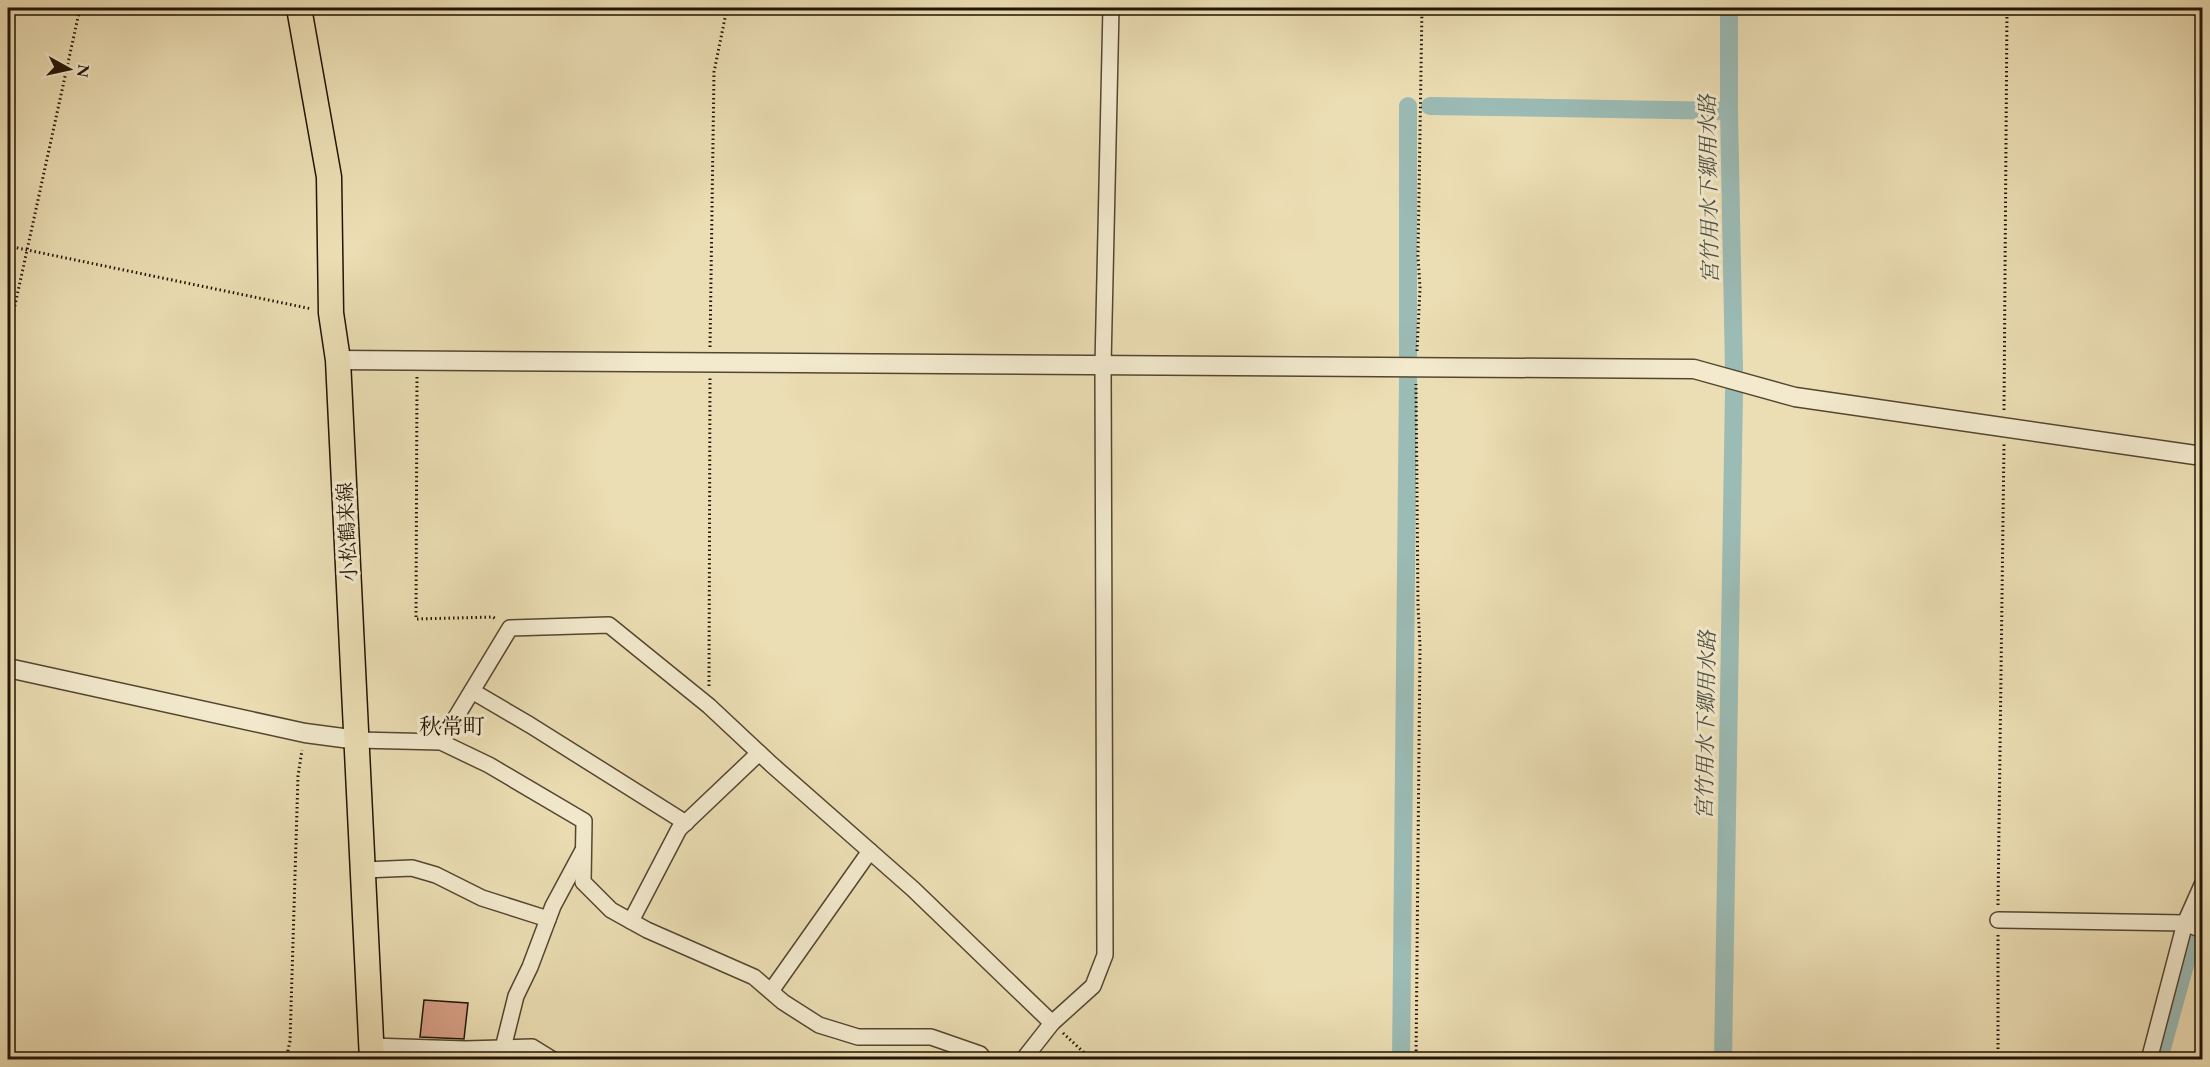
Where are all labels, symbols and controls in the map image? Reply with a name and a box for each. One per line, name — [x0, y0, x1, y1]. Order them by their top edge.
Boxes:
north arrow — [39, 39, 99, 99]
text: N — [72, 63, 95, 79]
water label: 宮竹用水下郷用水路 — [1693, 92, 1724, 284]
street label: 小松鶴来線 — [331, 481, 363, 583]
water label: 宮竹用水下郷用水路 — [1690, 628, 1721, 820]
district label: 秋常町 — [419, 712, 485, 741]

